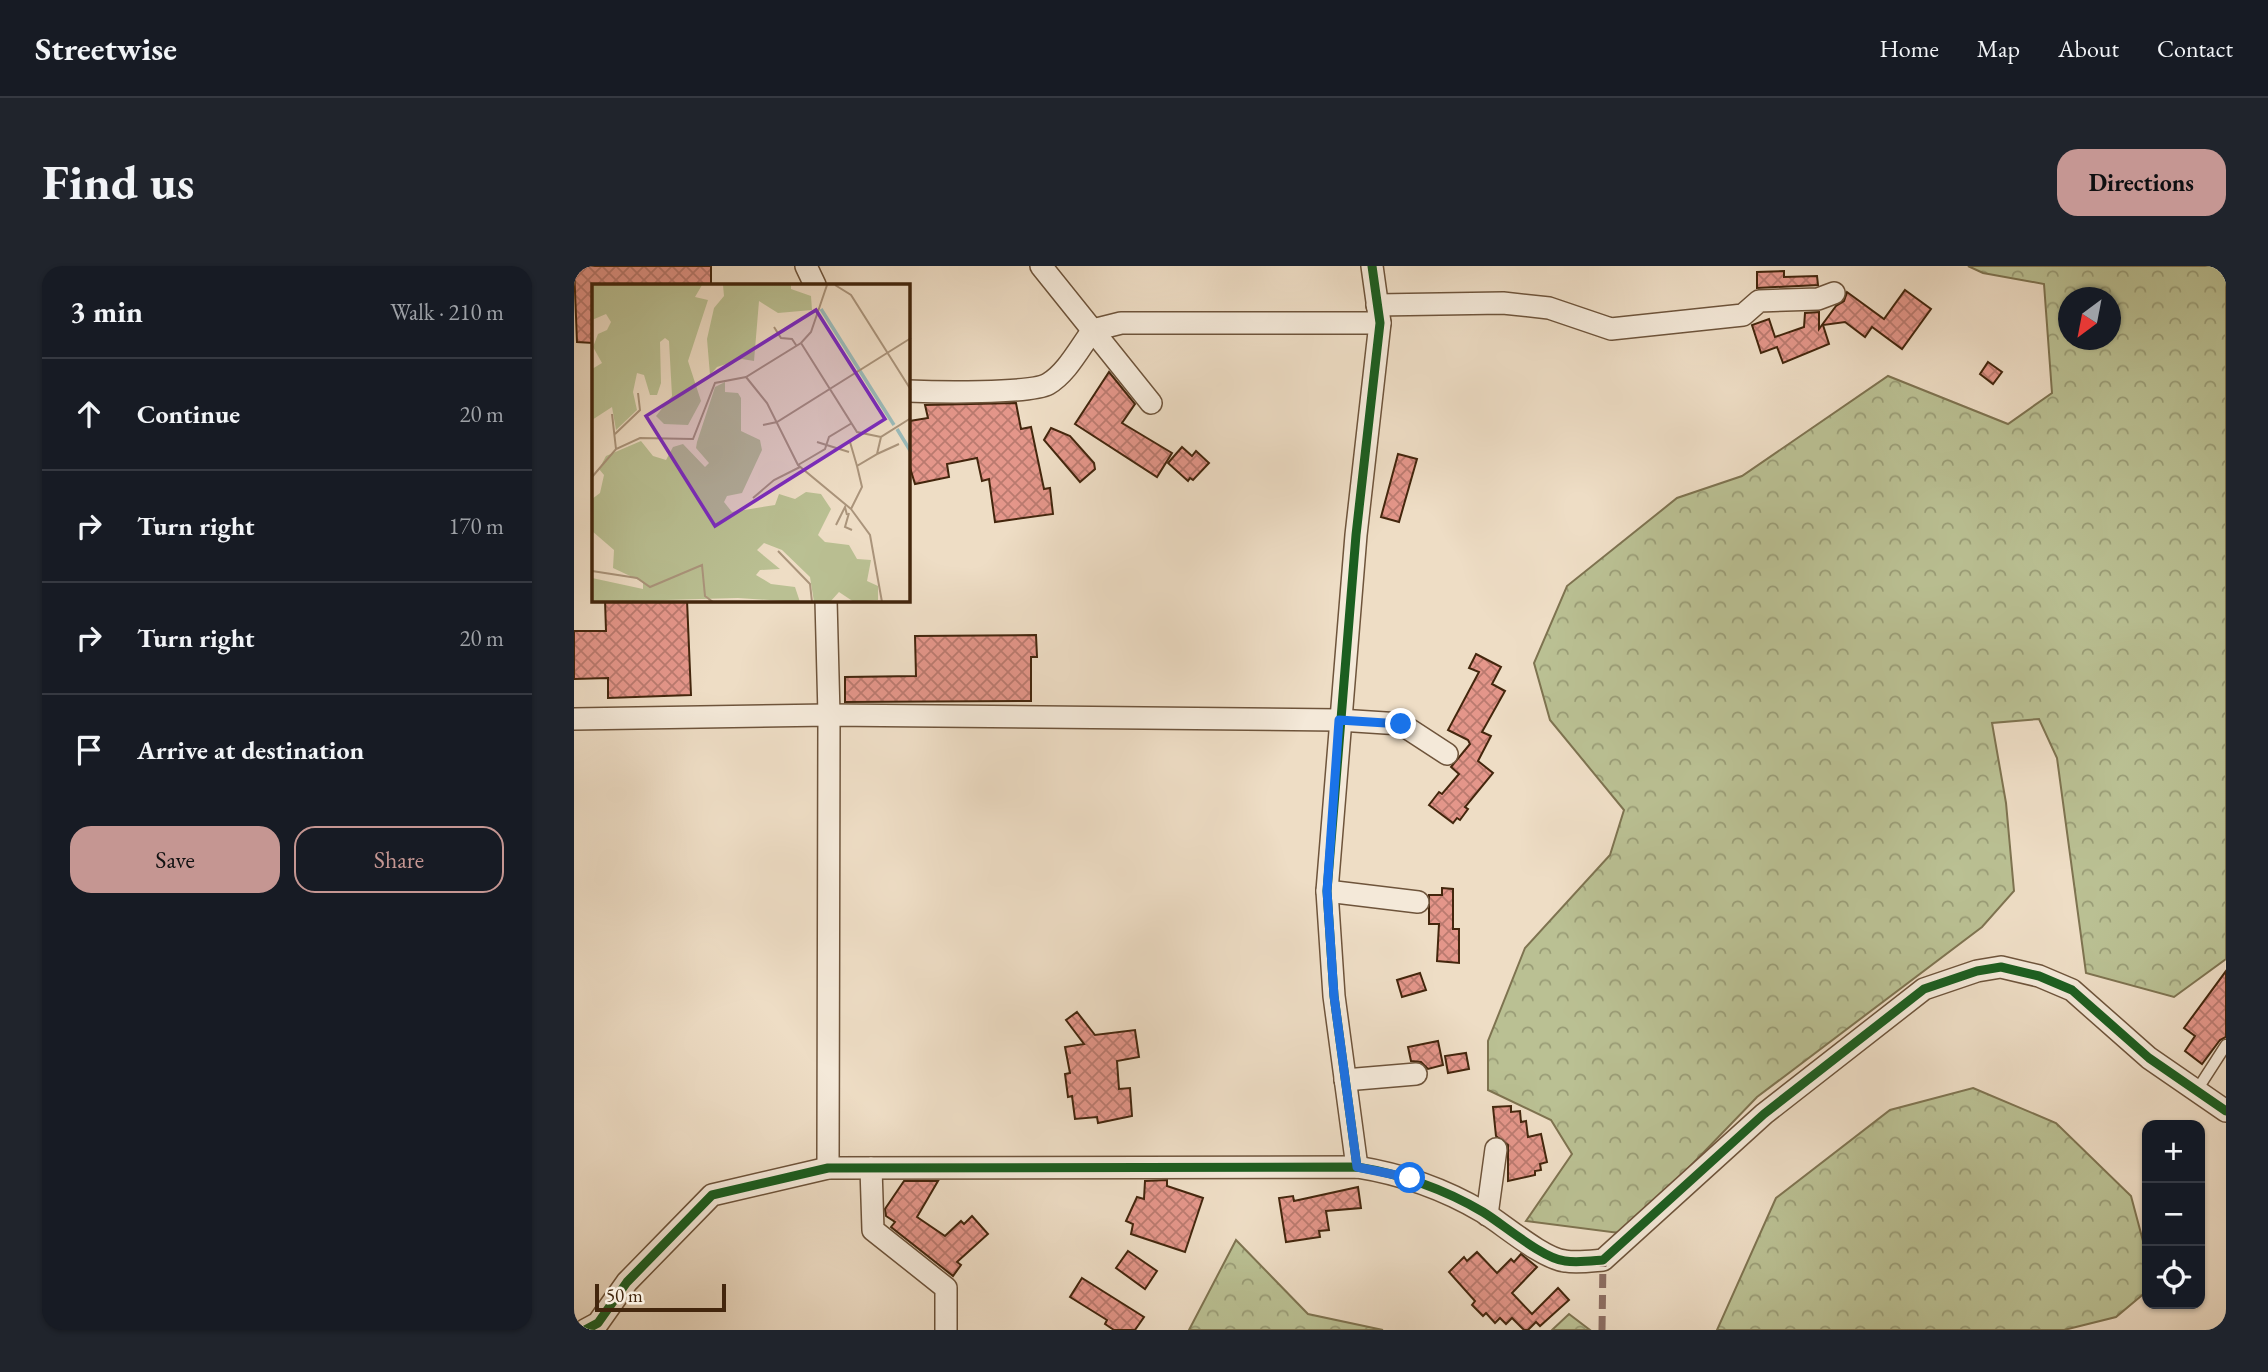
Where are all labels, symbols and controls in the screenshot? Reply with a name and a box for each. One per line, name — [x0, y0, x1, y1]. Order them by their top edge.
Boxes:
text: Streetwise — [35, 27, 177, 70]
text: Home — [1879, 33, 1939, 64]
text: Map — [1977, 33, 2020, 64]
text: About — [2058, 33, 2119, 64]
text: Contact — [2157, 33, 2233, 64]
button: Directions — [2057, 149, 2226, 216]
text: Find us — [42, 150, 194, 214]
inset map — [592, 284, 910, 602]
north arrow — [2058, 287, 2121, 350]
text: 3 min — [70, 292, 143, 331]
text: Walk · 210 m — [390, 297, 504, 327]
icon: ahead — [70, 395, 108, 433]
text: Continue — [137, 397, 240, 431]
text: 20 m — [459, 399, 504, 429]
icon: right — [70, 507, 108, 545]
text: Turn right — [137, 509, 255, 543]
text: 170 m — [448, 511, 504, 541]
icon: right — [70, 619, 108, 657]
text: Turn right — [137, 621, 255, 655]
text: 20 m — [459, 623, 504, 653]
route end — [1385, 708, 1416, 739]
icon: arrive — [70, 731, 108, 769]
text: Arrive at destination — [137, 733, 364, 767]
button: Save — [70, 826, 280, 893]
button: Share — [294, 826, 504, 893]
map controls — [2142, 1120, 2205, 1309]
button: + — [2142, 1120, 2205, 1183]
route start — [1394, 1162, 1425, 1193]
button: − — [2142, 1183, 2205, 1246]
button: locate — [2142, 1246, 2205, 1309]
scale bar — [595, 1281, 726, 1313]
text: 50 m — [606, 1283, 643, 1308]

